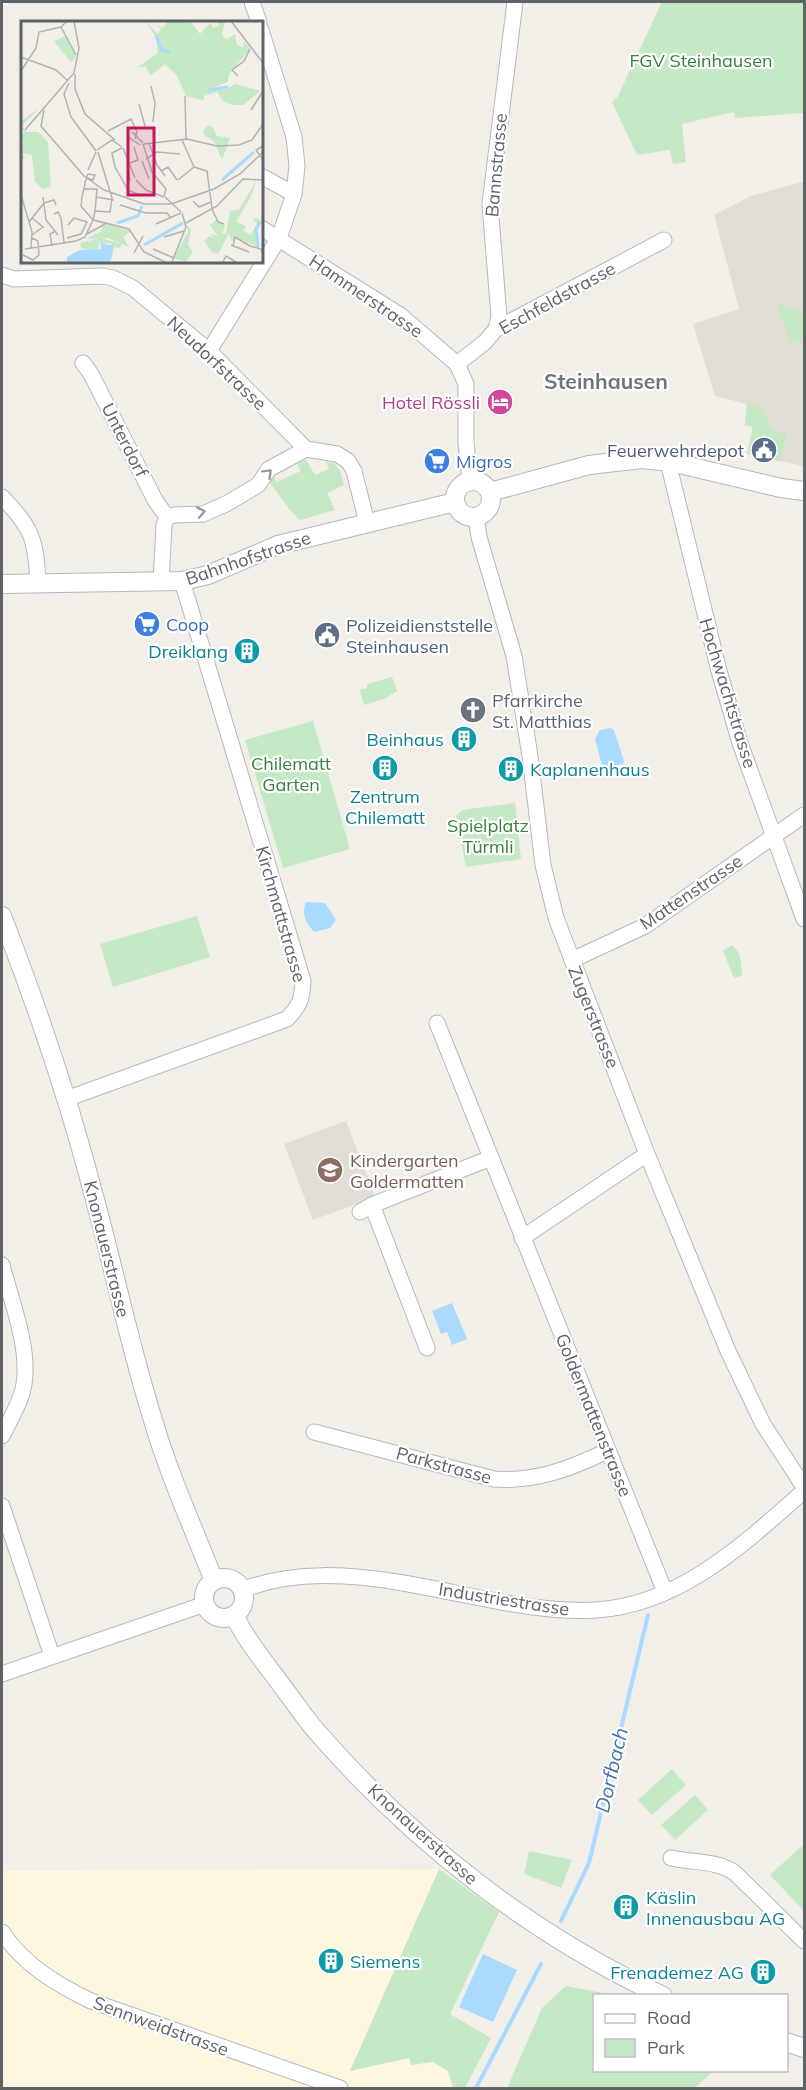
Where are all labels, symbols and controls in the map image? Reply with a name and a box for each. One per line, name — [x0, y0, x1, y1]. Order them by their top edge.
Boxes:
inset map — [21, 21, 262, 262]
park label: FGV Steinhausen — [629, 49, 773, 72]
street label: Bannstrasse — [480, 112, 512, 218]
street label: Hammerstrasse — [305, 249, 427, 343]
street label: Eschfeldstrasse — [495, 257, 619, 339]
street label: Neudorfstrasse — [162, 311, 272, 415]
district label: Steinhausen — [544, 368, 668, 394]
hotel icon: Hotel Rössli — [485, 387, 515, 417]
place label: Hotel Rössli — [382, 391, 480, 414]
street label: Unterdorf — [97, 399, 154, 482]
public building icon: Feuerwehrdepot — [749, 435, 779, 465]
place label: Feuerwehrdepot — [607, 439, 744, 462]
supermarket icon: Migros — [422, 446, 452, 476]
place label: Migros — [456, 450, 512, 473]
one-way arrow — [262, 469, 272, 480]
one-way arrow — [196, 507, 206, 519]
street label: Bahnhofstrasse — [182, 526, 314, 590]
supermarket icon: Coop — [132, 609, 162, 639]
place label: Coop — [166, 613, 209, 636]
place label: Polizeidienststelle Steinhausen — [346, 614, 493, 658]
street label: Hochwachtstrasse — [694, 615, 762, 771]
public building icon: Polizeidienststelle Steinhausen — [312, 620, 342, 650]
building icon: Dreiklang — [232, 636, 262, 666]
place label: Dreiklang — [148, 640, 228, 663]
place label: Pfarrkirche St. Matthias — [492, 689, 592, 733]
church icon: Pfarrkirche St. Matthias — [458, 695, 488, 725]
building icon: Beinhaus — [449, 724, 479, 754]
place label: Beinhaus — [366, 728, 444, 751]
park label: Chilematt Garten — [251, 752, 331, 796]
building icon: Zentrum Chilematt — [370, 753, 400, 783]
building icon: Kaplanenhaus — [496, 754, 526, 784]
place label: Kaplanenhaus — [530, 758, 650, 781]
place label: Zentrum Chilematt — [345, 785, 425, 829]
park label: Spielplatz Türmli — [447, 814, 529, 858]
street label: Kirchmattstrasse — [251, 843, 311, 985]
street label: Mattenstrasse — [635, 849, 747, 935]
street label: Zugerstrasse — [563, 963, 625, 1071]
place label: Kindergarten Goldermatten — [350, 1149, 464, 1193]
school or university icon: Kindergarten Goldermatten — [315, 1155, 345, 1185]
street label: Knonauerstrasse — [79, 1178, 135, 1320]
street label: Goldermattenstrasse — [551, 1330, 637, 1500]
street label: Parkstrasse — [394, 1441, 494, 1489]
street label: Industriestrasse — [437, 1577, 571, 1621]
water label: Dorfbach — [589, 1725, 633, 1815]
street label: Knonauerstrasse — [363, 1779, 483, 1889]
place label: Käslin Innenausbau AG — [646, 1886, 785, 1930]
building icon: Käslin Innenausbau AG — [611, 1892, 641, 1922]
building icon: Siemens — [316, 1946, 346, 1976]
place label: Siemens — [350, 1950, 420, 1973]
building icon: Frenademez AG — [748, 1957, 778, 1987]
place label: Frenademez AG — [610, 1961, 744, 1984]
street label: Sennweidstrasse — [90, 1991, 232, 2061]
legend — [593, 1994, 788, 2072]
text: Road — [647, 2006, 691, 2029]
text: Park — [647, 2036, 686, 2059]

